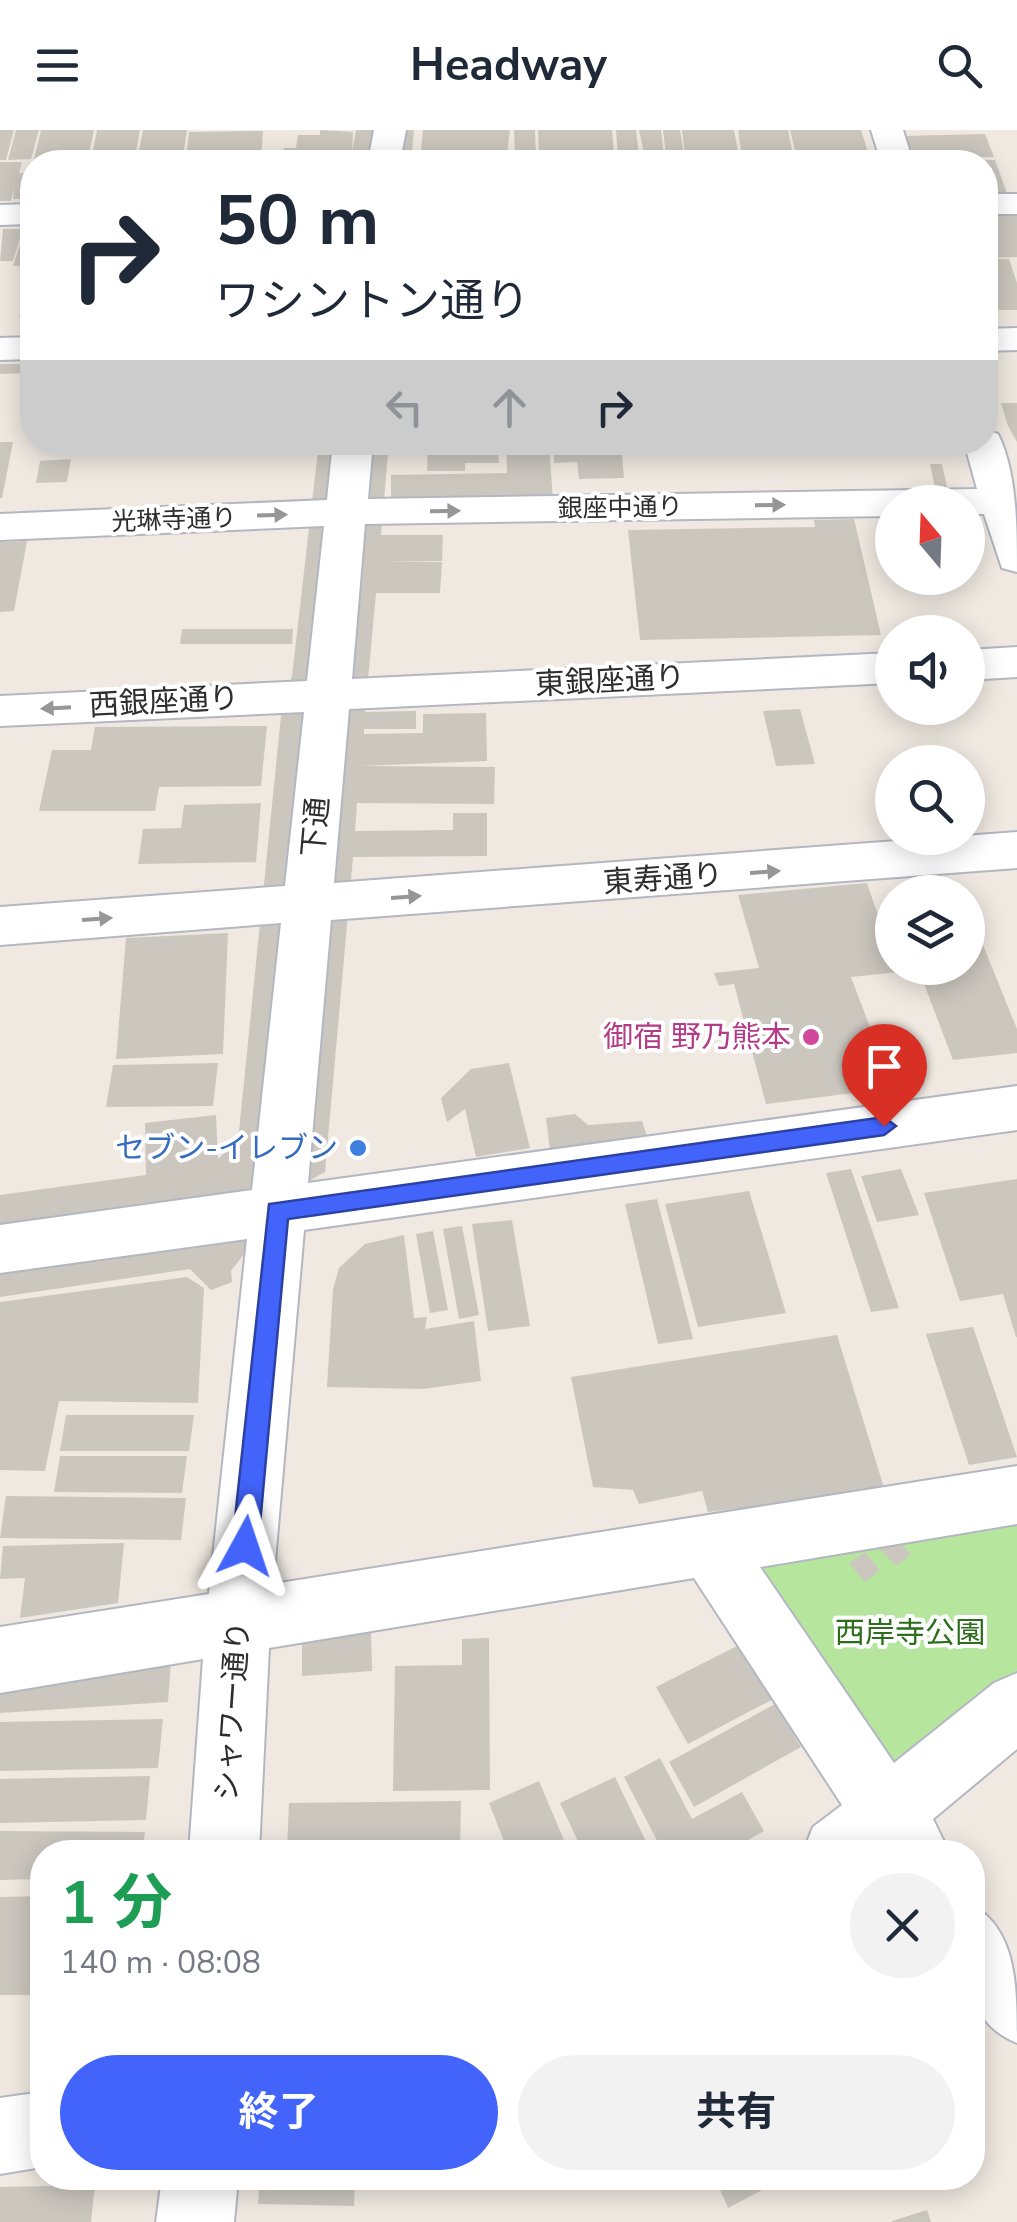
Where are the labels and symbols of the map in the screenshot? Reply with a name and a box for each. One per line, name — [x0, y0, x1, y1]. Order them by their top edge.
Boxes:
north arrow — [875, 485, 985, 595]
street label: 銀座中通り — [557, 490, 683, 526]
one-way arrow — [754, 497, 786, 513]
street label: 光琳寺通り — [111, 501, 237, 539]
one-way arrow — [429, 502, 461, 518]
one-way arrow — [257, 507, 289, 523]
street label: 東銀座通り — [534, 657, 686, 705]
street label: 西銀座通り — [88, 678, 240, 726]
one-way arrow — [40, 700, 72, 716]
street label: 下通 — [293, 795, 339, 859]
street label: 東寿通り — [602, 854, 724, 904]
one-way arrow — [750, 863, 782, 879]
one-way arrow — [391, 889, 422, 905]
one-way arrow — [82, 911, 114, 927]
place label: 御宿 野乃熊本 — [603, 1017, 791, 1058]
pin — [842, 1024, 927, 1127]
marker: 御宿 野乃熊本 — [800, 1026, 822, 1048]
place label: セブン-イレブン — [115, 1128, 338, 1169]
marker: セブン-イレブン — [347, 1137, 369, 1159]
position arrow — [193, 1494, 297, 1598]
park label: 西岸寺公園 — [835, 1613, 985, 1654]
street label: シャワー通り — [206, 1620, 260, 1802]

